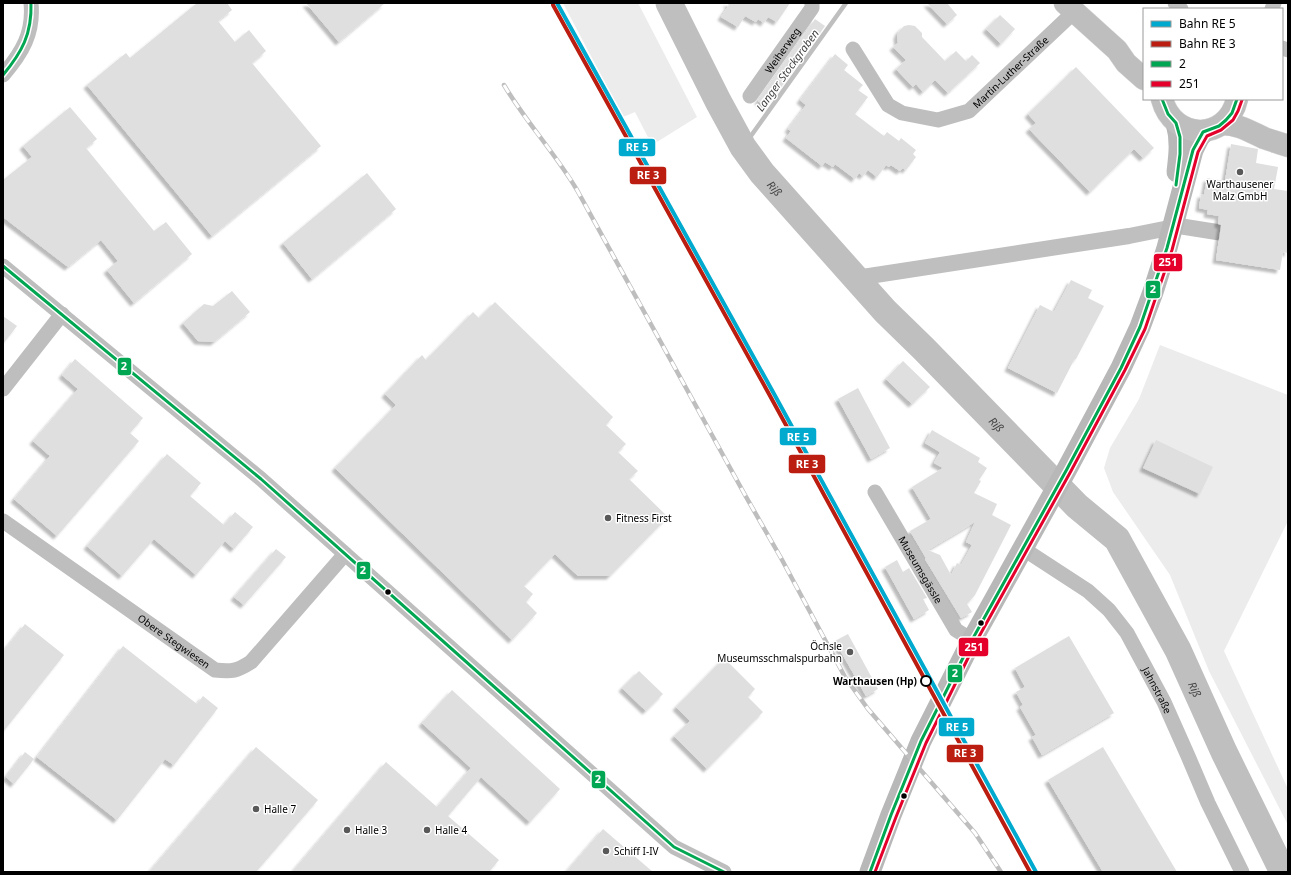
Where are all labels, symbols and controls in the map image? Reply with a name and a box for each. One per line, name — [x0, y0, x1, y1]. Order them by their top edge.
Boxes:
legend — [1143, 8, 1283, 100]
text: Bahn RE 5 — [1179, 15, 1236, 32]
street label: Weiherweg — [761, 25, 803, 76]
water label: Langer Stockgraben — [752, 26, 822, 114]
street label: Martin-Luther-Straße — [969, 33, 1052, 111]
text: Bahn RE 3 — [1179, 35, 1236, 52]
text: 2 — [1179, 55, 1186, 72]
text: 251 — [1179, 75, 1200, 92]
line badge: RE 5 — [618, 138, 656, 157]
text: RE 5 — [626, 139, 648, 154]
line badge: RE 3 — [629, 166, 667, 185]
text: RE 3 — [637, 167, 659, 182]
marker: Warthausener Malz GmbH — [1235, 167, 1245, 177]
water label: Riß — [764, 177, 786, 199]
place label: Warthausener Malz GmbH — [1207, 177, 1273, 203]
line badge: 251 — [1153, 253, 1183, 272]
text: 251 — [1159, 254, 1177, 269]
line badge: 2 — [1145, 280, 1161, 299]
text: 2 — [1150, 281, 1156, 296]
line badge: 2 — [117, 357, 132, 376]
text: 2 — [121, 358, 127, 373]
water label: Riß — [986, 413, 1008, 435]
line badge: RE 5 — [779, 427, 817, 446]
text: RE 5 — [787, 429, 809, 444]
line badge: RE 3 — [788, 454, 826, 474]
text: RE 3 — [796, 456, 818, 471]
place label: Fitness First — [616, 511, 672, 525]
marker: Fitness First — [603, 513, 613, 523]
street label: Museumsgässle — [895, 533, 946, 606]
line badge: 2 — [356, 561, 371, 580]
text: 2 — [360, 562, 366, 577]
unlabelled marker — [383, 587, 393, 597]
street label: Obere Stegwiesen — [135, 611, 213, 671]
unlabelled marker — [976, 618, 986, 628]
line badge: 251 — [958, 637, 989, 657]
place label: Öchsle Museumsschmalspurbahn — [717, 639, 842, 665]
text: 251 — [965, 639, 983, 654]
marker: Öchsle Museumsschmalspurbahn — [845, 647, 855, 657]
line badge: 2 — [947, 664, 963, 683]
street label: Jahnstraße — [1139, 664, 1175, 716]
text: 2 — [952, 665, 958, 680]
place label: Warthausen (Hp) — [833, 674, 917, 688]
marker: Warthausen (Hp) — [920, 675, 932, 687]
water label: Riß — [1186, 679, 1206, 700]
line badge: RE 5 — [938, 717, 975, 737]
text: RE 5 — [946, 719, 968, 734]
line badge: RE 3 — [946, 744, 984, 763]
text: RE 3 — [954, 745, 976, 760]
line badge: 2 — [591, 770, 606, 789]
text: 2 — [595, 771, 601, 786]
unlabelled marker — [899, 791, 909, 801]
place label: Halle 7 — [264, 802, 296, 816]
marker: Halle 7 — [251, 804, 261, 814]
place label: Halle 3 — [355, 823, 387, 837]
place label: Halle 4 — [435, 823, 467, 837]
marker: Halle 3 — [342, 825, 352, 835]
marker: Halle 4 — [422, 825, 432, 835]
place label: Schiff I-IV — [614, 844, 659, 858]
marker: Schiff I-IV — [601, 846, 611, 856]

